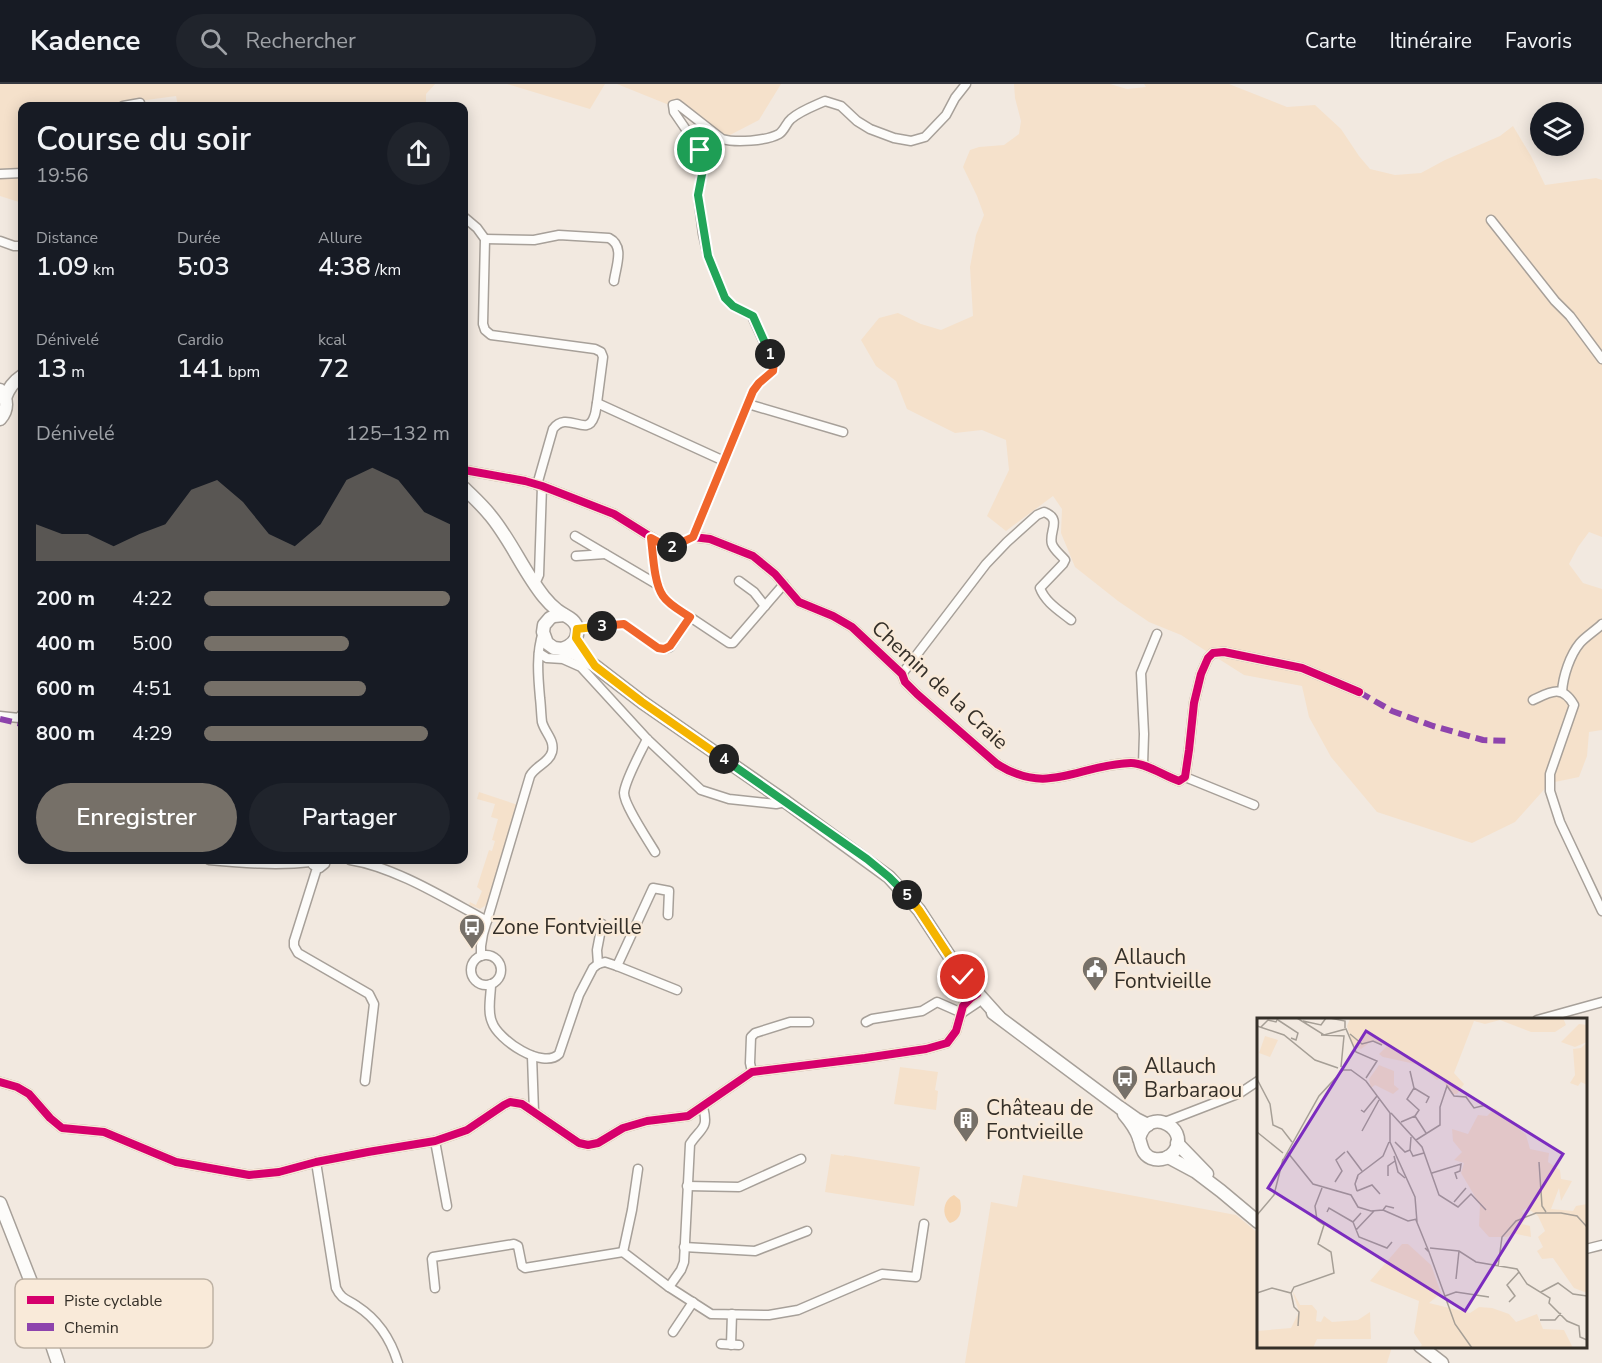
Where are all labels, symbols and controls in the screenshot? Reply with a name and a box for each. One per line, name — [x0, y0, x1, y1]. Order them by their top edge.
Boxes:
search box — [176, 14, 596, 68]
text: Kadence — [30, 22, 140, 60]
icon: search — [197, 25, 230, 58]
text: Rechercher — [245, 26, 356, 56]
text: Carte — [1305, 27, 1356, 55]
text: Itinéraire — [1389, 27, 1472, 55]
text: Favoris — [1505, 27, 1572, 55]
map controls — [1530, 102, 1584, 156]
button: layers — [1530, 102, 1584, 156]
text: Course du soir — [36, 117, 251, 162]
button: share — [387, 122, 450, 185]
pin — [674, 124, 725, 175]
icon: arrive — [683, 133, 716, 166]
text: 19:56 — [36, 162, 89, 189]
text: Distance — [36, 227, 98, 249]
text: Durée — [177, 227, 221, 249]
text: Allure — [318, 227, 362, 249]
text: 1.09 — [36, 249, 89, 284]
text: 5:03 — [177, 249, 230, 284]
text: 4:38 — [318, 249, 371, 284]
text: km — [89, 259, 115, 281]
text: /km — [371, 259, 401, 281]
text: Dénivelé — [36, 329, 99, 351]
text: Cardio — [177, 329, 224, 351]
text: kcal — [318, 329, 346, 351]
pin: 1 — [755, 339, 785, 369]
text: 1 — [765, 343, 775, 365]
text: 13 — [36, 351, 67, 386]
text: 141 — [177, 351, 224, 386]
text: 72 — [318, 351, 349, 386]
text: m — [67, 361, 85, 383]
text: bpm — [224, 361, 260, 383]
text: Dénivelé — [36, 420, 115, 447]
text: 125–132 m — [346, 420, 450, 447]
pin: 2 — [657, 532, 687, 562]
text: 2 — [667, 536, 677, 558]
text: 200 m — [36, 585, 95, 612]
text: 4:22 — [132, 585, 173, 612]
pin: 3 — [587, 611, 617, 641]
street label: Chemin de la Craie — [865, 614, 1015, 756]
text: 3 — [597, 615, 607, 637]
text: 400 m — [36, 630, 95, 657]
text: 5:00 — [132, 630, 173, 657]
text: 600 m — [36, 675, 95, 702]
text: 4:51 — [132, 675, 173, 702]
text: 800 m — [36, 720, 95, 747]
text: 4:29 — [132, 720, 173, 747]
pin: 4 — [709, 744, 739, 774]
text: 4 — [719, 748, 729, 770]
button: Enregistrer — [36, 783, 237, 852]
button: Partager — [249, 783, 450, 852]
pin: 5 — [892, 880, 922, 910]
text: 5 — [902, 884, 912, 906]
bus stop icon: Zone Fontvieille — [457, 912, 487, 950]
place label: Zone Fontvieille — [492, 913, 642, 941]
place label: Allauch Fontvieille — [1114, 943, 1211, 995]
pin — [937, 951, 988, 1002]
public building icon: Allauch Fontvieille — [1080, 954, 1110, 992]
icon: check — [946, 960, 979, 993]
inset map — [1257, 1018, 1587, 1348]
place label: Allauch Barbaraou — [1144, 1052, 1242, 1104]
bus stop icon: Allauch Barbaraou — [1110, 1063, 1140, 1101]
place label: Château de Fontvieille — [986, 1094, 1093, 1146]
building icon: Château de Fontvieille — [951, 1105, 981, 1143]
legend — [15, 1279, 213, 1348]
text: Piste cyclable — [64, 1290, 162, 1312]
text: Chemin — [64, 1317, 119, 1339]

